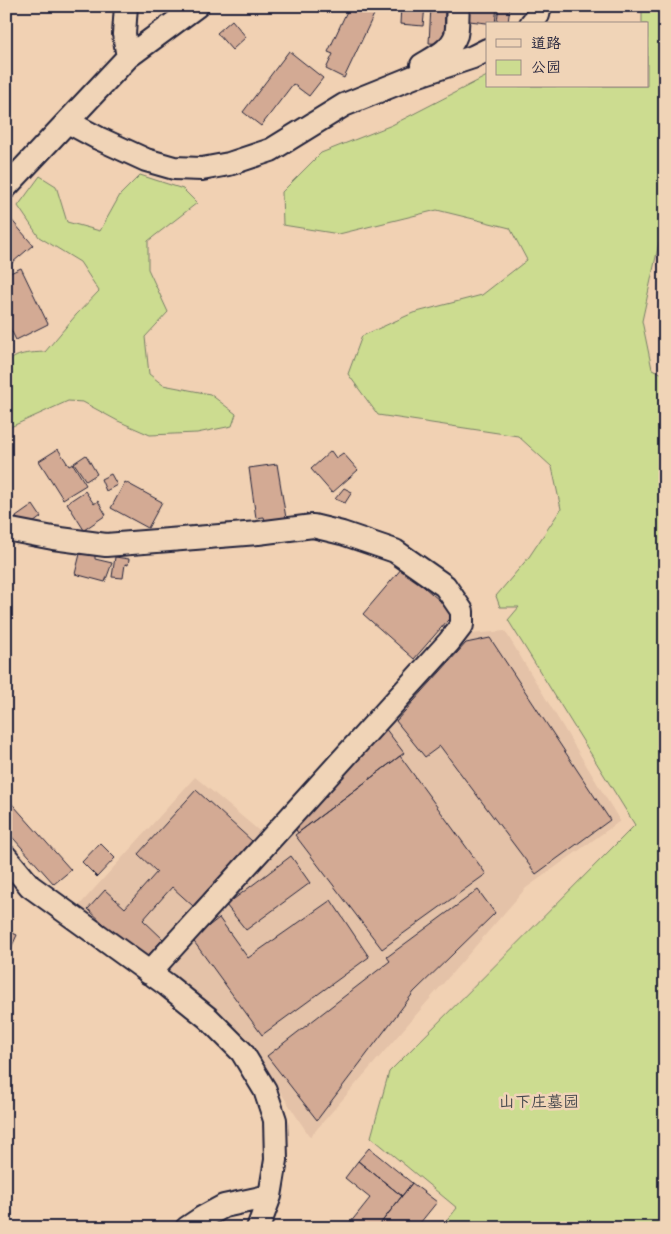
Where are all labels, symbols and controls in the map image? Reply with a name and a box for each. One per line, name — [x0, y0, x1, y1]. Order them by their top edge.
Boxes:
legend — [486, 22, 648, 88]
text: 道路 — [531, 34, 561, 52]
text: 公园 — [531, 58, 561, 76]
park label: 山下庄墓园 — [499, 1092, 579, 1111]

